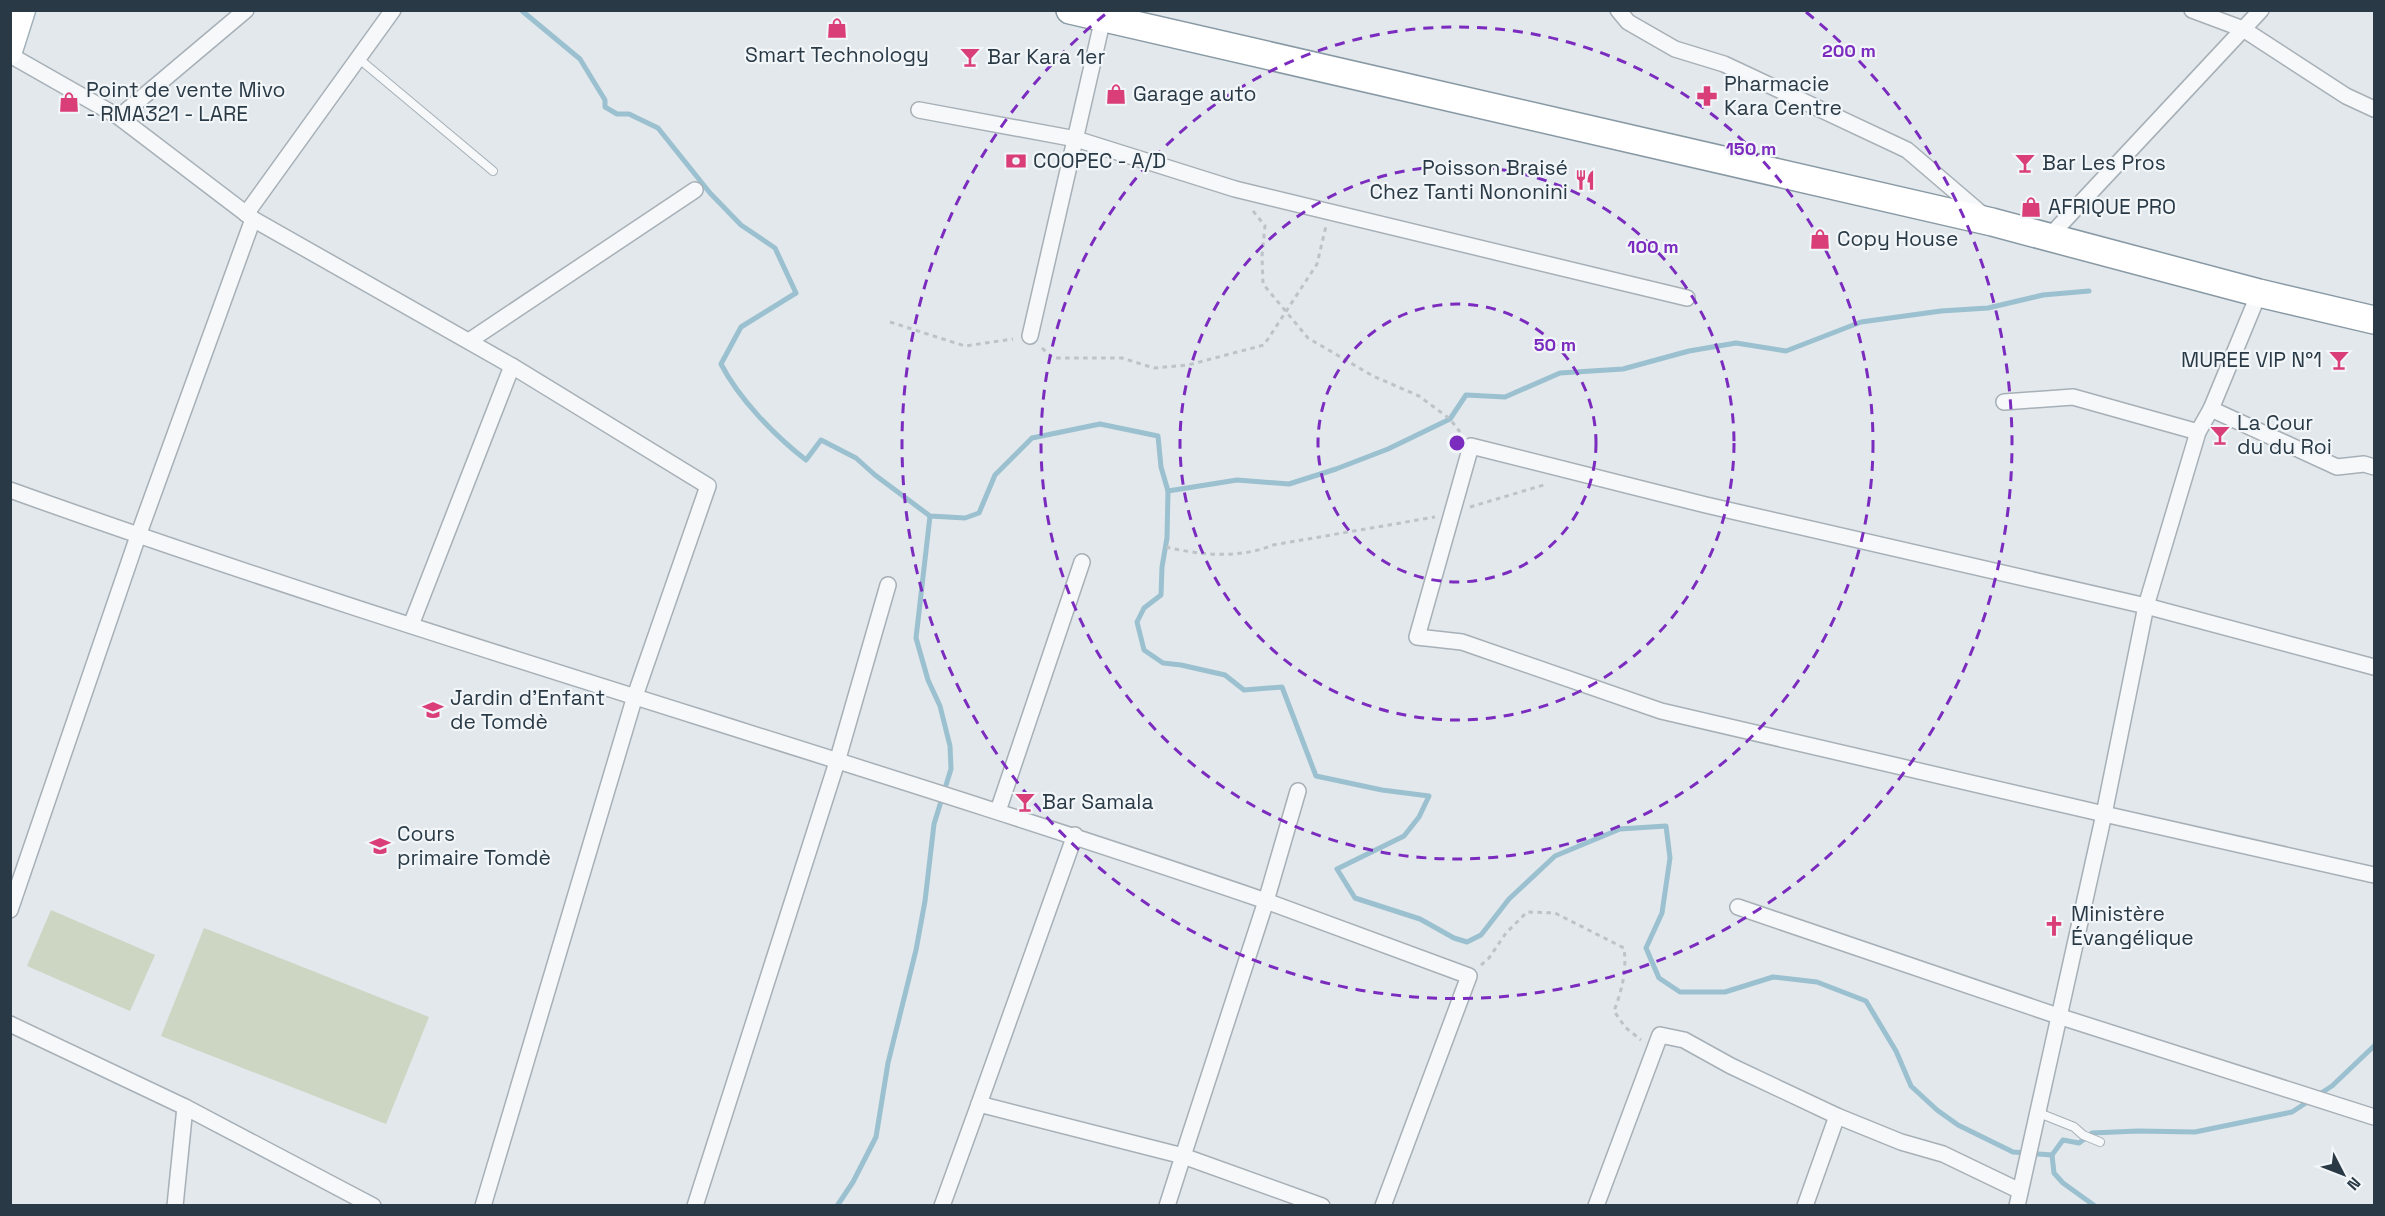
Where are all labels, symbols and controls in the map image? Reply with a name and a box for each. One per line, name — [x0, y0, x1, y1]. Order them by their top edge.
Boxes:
shop icon: Smart Technology — [825, 16, 849, 40]
text: 200 m — [1822, 39, 1876, 62]
place label: Smart Technology — [745, 41, 929, 68]
place label: Bar Kara 1er — [987, 43, 1105, 70]
bar icon: Bar Kara 1er — [958, 45, 982, 69]
place label: Pharmacie Kara Centre — [1724, 70, 1842, 121]
place label: Point de vente Mivo - RMA321 - LARE — [86, 76, 286, 127]
place label: Garage auto — [1133, 80, 1257, 107]
shop icon: Garage auto — [1104, 82, 1128, 106]
pharmacy icon: Pharmacie Kara Centre — [1695, 84, 1719, 108]
shop icon: Point de vente Mivo - RMA321 - LARE — [57, 90, 81, 114]
text: 150 m — [1726, 137, 1776, 160]
place label: COOPEC - A/D — [1033, 147, 1166, 174]
bank icon: COOPEC - A/D — [1004, 149, 1028, 173]
place label: Bar Les Pros — [2042, 149, 2166, 176]
bar icon: Bar Les Pros — [2013, 151, 2037, 175]
place label: Poisson Braisé Chez Tanti Nononini — [1370, 154, 1568, 205]
restaurant icon: Poisson Braisé Chez Tanti Nononini — [1573, 168, 1597, 192]
place label: AFRIQUE PRO — [2048, 193, 2176, 220]
shop icon: AFRIQUE PRO — [2019, 195, 2043, 219]
place label: Copy House — [1837, 225, 1958, 252]
shop icon: Copy House — [1808, 227, 1832, 251]
text: 100 m — [1627, 235, 1679, 258]
text: 50 m — [1534, 333, 1576, 356]
place label: MUREE VIP N°1 — [2181, 346, 2322, 373]
bar icon: MUREE VIP N°1 — [2327, 348, 2351, 372]
place label: La Cour du du Roi — [2237, 409, 2332, 460]
bar icon: La Cour du du Roi — [2208, 423, 2232, 447]
centre of rings — [1447, 433, 1467, 453]
place label: Jardin d'Enfant de Tomdè — [450, 684, 605, 735]
school or university icon: Jardin d'Enfant de Tomdè — [421, 698, 445, 722]
place label: Bar Samala — [1042, 788, 1154, 815]
bar icon: Bar Samala — [1013, 790, 1037, 814]
place label: Cours primaire Tomdè — [397, 820, 551, 871]
school or university icon: Cours primaire Tomdè — [368, 834, 392, 858]
place label: Ministère Évangélique — [2071, 900, 2194, 951]
church icon: Ministère Évangélique — [2042, 914, 2066, 938]
north arrow — [2313, 1144, 2373, 1204]
text: N — [2342, 1173, 2365, 1195]

